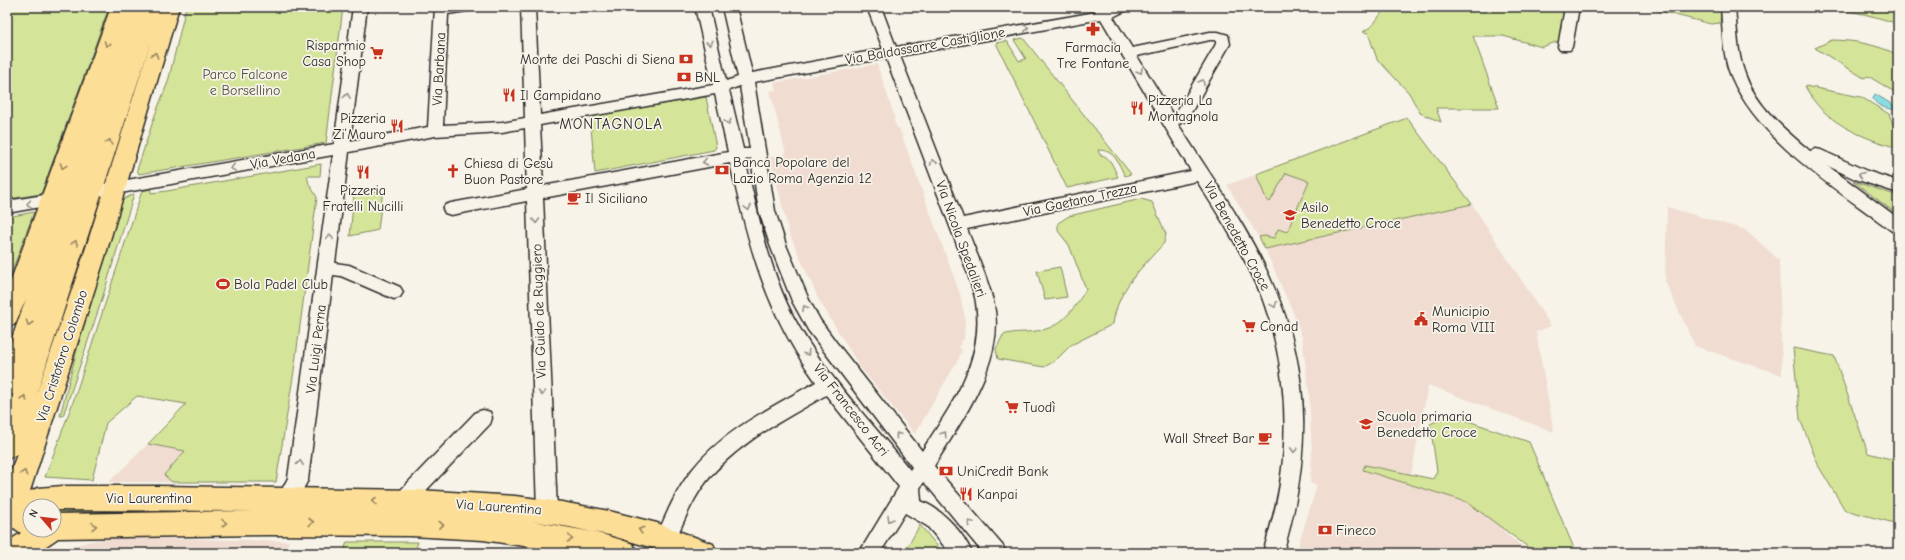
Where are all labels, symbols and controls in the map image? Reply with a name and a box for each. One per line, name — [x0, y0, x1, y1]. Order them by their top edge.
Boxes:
pharmacy icon: Farmacia Tre Fontane — [1085, 21, 1101, 37]
street label: Via Baldassarre Castiglione — [844, 24, 1006, 68]
one-way arrow — [1023, 24, 1029, 33]
street label: Via Barbana — [429, 32, 449, 106]
place label: Risparmio Casa Shop — [302, 37, 366, 70]
place label: Farmacia Tre Fontane — [1057, 39, 1129, 72]
one-way arrow — [103, 40, 111, 47]
one-way arrow — [706, 40, 714, 47]
supermarket icon: Risparmio Casa Shop — [369, 45, 385, 61]
one-way arrow — [150, 51, 159, 58]
place label: Monte dei Paschi di Siena — [520, 51, 675, 68]
bank icon: Monte dei Paschi di Siena — [678, 51, 694, 67]
park label: Parco Falcone e Borsellino — [203, 66, 287, 99]
one-way arrow — [1136, 67, 1143, 74]
bank icon: BNL — [676, 69, 692, 85]
place label: BNL — [695, 69, 720, 86]
one-way arrow — [1197, 78, 1204, 86]
restaurant icon: Il Campidano — [501, 87, 517, 103]
place label: Il Campidano — [520, 87, 601, 104]
place label: Pizzeria La Montagnola — [1148, 92, 1219, 125]
one-way arrow — [342, 93, 351, 99]
restaurant icon: Pizzeria La Montagnola — [1129, 100, 1145, 116]
place label: Pizzeria Zi’Mauro — [333, 110, 386, 143]
district label: MONTAGNOLA — [559, 115, 663, 133]
restaurant icon: Pizzeria Zi’Mauro — [389, 118, 405, 134]
one-way arrow — [724, 119, 732, 125]
one-way arrow — [104, 138, 113, 145]
street label: Via Vedana — [249, 145, 317, 173]
place label: Banca Popolare del Lazio Roma Agenzia 12 — [733, 154, 872, 187]
place label: Chiesa di Gesù Buon Pastore — [464, 155, 553, 188]
one-way arrow — [702, 157, 708, 166]
one-way arrow — [930, 159, 938, 167]
one-way arrow — [59, 162, 68, 169]
bank icon: Banca Popolare del Lazio Roma Agenzia 12 — [714, 162, 730, 178]
one-way arrow — [230, 163, 236, 171]
church icon: Chiesa di Gesù Buon Pastore — [445, 163, 461, 179]
restaurant icon: Pizzeria Fratelli Nucilli — [355, 164, 371, 180]
one-way arrow — [1857, 171, 1864, 179]
street label: Via Nicola Spedalieri — [932, 178, 990, 300]
street label: Via Benedetto Croce — [1200, 178, 1274, 294]
street label: Via Gaetano Trezza — [1021, 180, 1139, 220]
place label: Pizzeria Fratelli Nucilli — [323, 182, 403, 215]
cafe icon: Il Siciliano — [566, 190, 582, 206]
place label: Il Siciliano — [585, 190, 648, 207]
one-way arrow — [26, 199, 32, 207]
place label: Asilo Benedetto Croce — [1301, 199, 1401, 232]
one-way arrow — [743, 204, 751, 211]
school or university icon: Asilo Benedetto Croce — [1282, 207, 1298, 223]
one-way arrow — [532, 218, 540, 224]
one-way arrow — [325, 234, 334, 240]
one-way arrow — [70, 240, 79, 247]
street label: Via Guido de Ruggiero — [528, 243, 550, 379]
sports icon: Bola Padel Club — [215, 276, 231, 292]
place label: Bola Padel Club — [234, 276, 328, 293]
street label: Via Cristoforo Colombo — [33, 288, 91, 424]
one-way arrow — [1269, 301, 1278, 308]
street label: Via Luigi Perna — [302, 303, 330, 395]
place label: Municipio Roma VIII — [1432, 303, 1495, 336]
one-way arrow — [802, 305, 809, 312]
public building icon: Municipio Roma VIII — [1413, 311, 1429, 327]
supermarket icon: Conad — [1241, 318, 1257, 334]
place label: Conad — [1260, 318, 1298, 335]
one-way arrow — [25, 319, 33, 326]
one-way arrow — [802, 349, 810, 356]
street label: Via Francesco Acri — [810, 360, 892, 460]
one-way arrow — [538, 390, 546, 396]
one-way arrow — [19, 395, 28, 402]
supermarket icon: Tuodì — [1004, 399, 1020, 415]
place label: Tuodì — [1023, 399, 1055, 416]
place label: Scuola primaria Benedetto Croce — [1377, 408, 1477, 441]
school or university icon: Scuola primaria Benedetto Croce — [1358, 416, 1374, 432]
place label: Wall Street Bar — [1164, 430, 1254, 447]
cafe icon: Wall Street Bar — [1257, 430, 1273, 446]
one-way arrow — [939, 431, 946, 438]
one-way arrow — [896, 433, 903, 440]
one-way arrow — [1289, 447, 1298, 453]
one-way arrow — [295, 460, 304, 466]
bank icon: UniCredit Bank — [938, 463, 954, 479]
place label: UniCredit Bank — [957, 463, 1048, 480]
one-way arrow — [20, 470, 28, 477]
restaurant icon: Kanpai — [958, 486, 974, 502]
place label: Kanpai — [977, 486, 1018, 503]
street label: Via Laurentina — [106, 490, 192, 507]
street label: Via Laurentina — [456, 496, 542, 518]
one-way arrow — [371, 497, 377, 505]
north arrow — [22, 498, 62, 538]
text: N — [26, 507, 41, 520]
one-way arrow — [887, 515, 894, 522]
one-way arrow — [308, 518, 314, 526]
one-way arrow — [221, 519, 227, 527]
one-way arrow — [968, 520, 975, 528]
one-way arrow — [91, 521, 97, 530]
one-way arrow — [438, 521, 444, 530]
bank icon: Fineco — [1317, 522, 1333, 538]
place label: Fineco — [1336, 522, 1376, 539]
one-way arrow — [638, 526, 645, 535]
one-way arrow — [567, 535, 573, 543]

